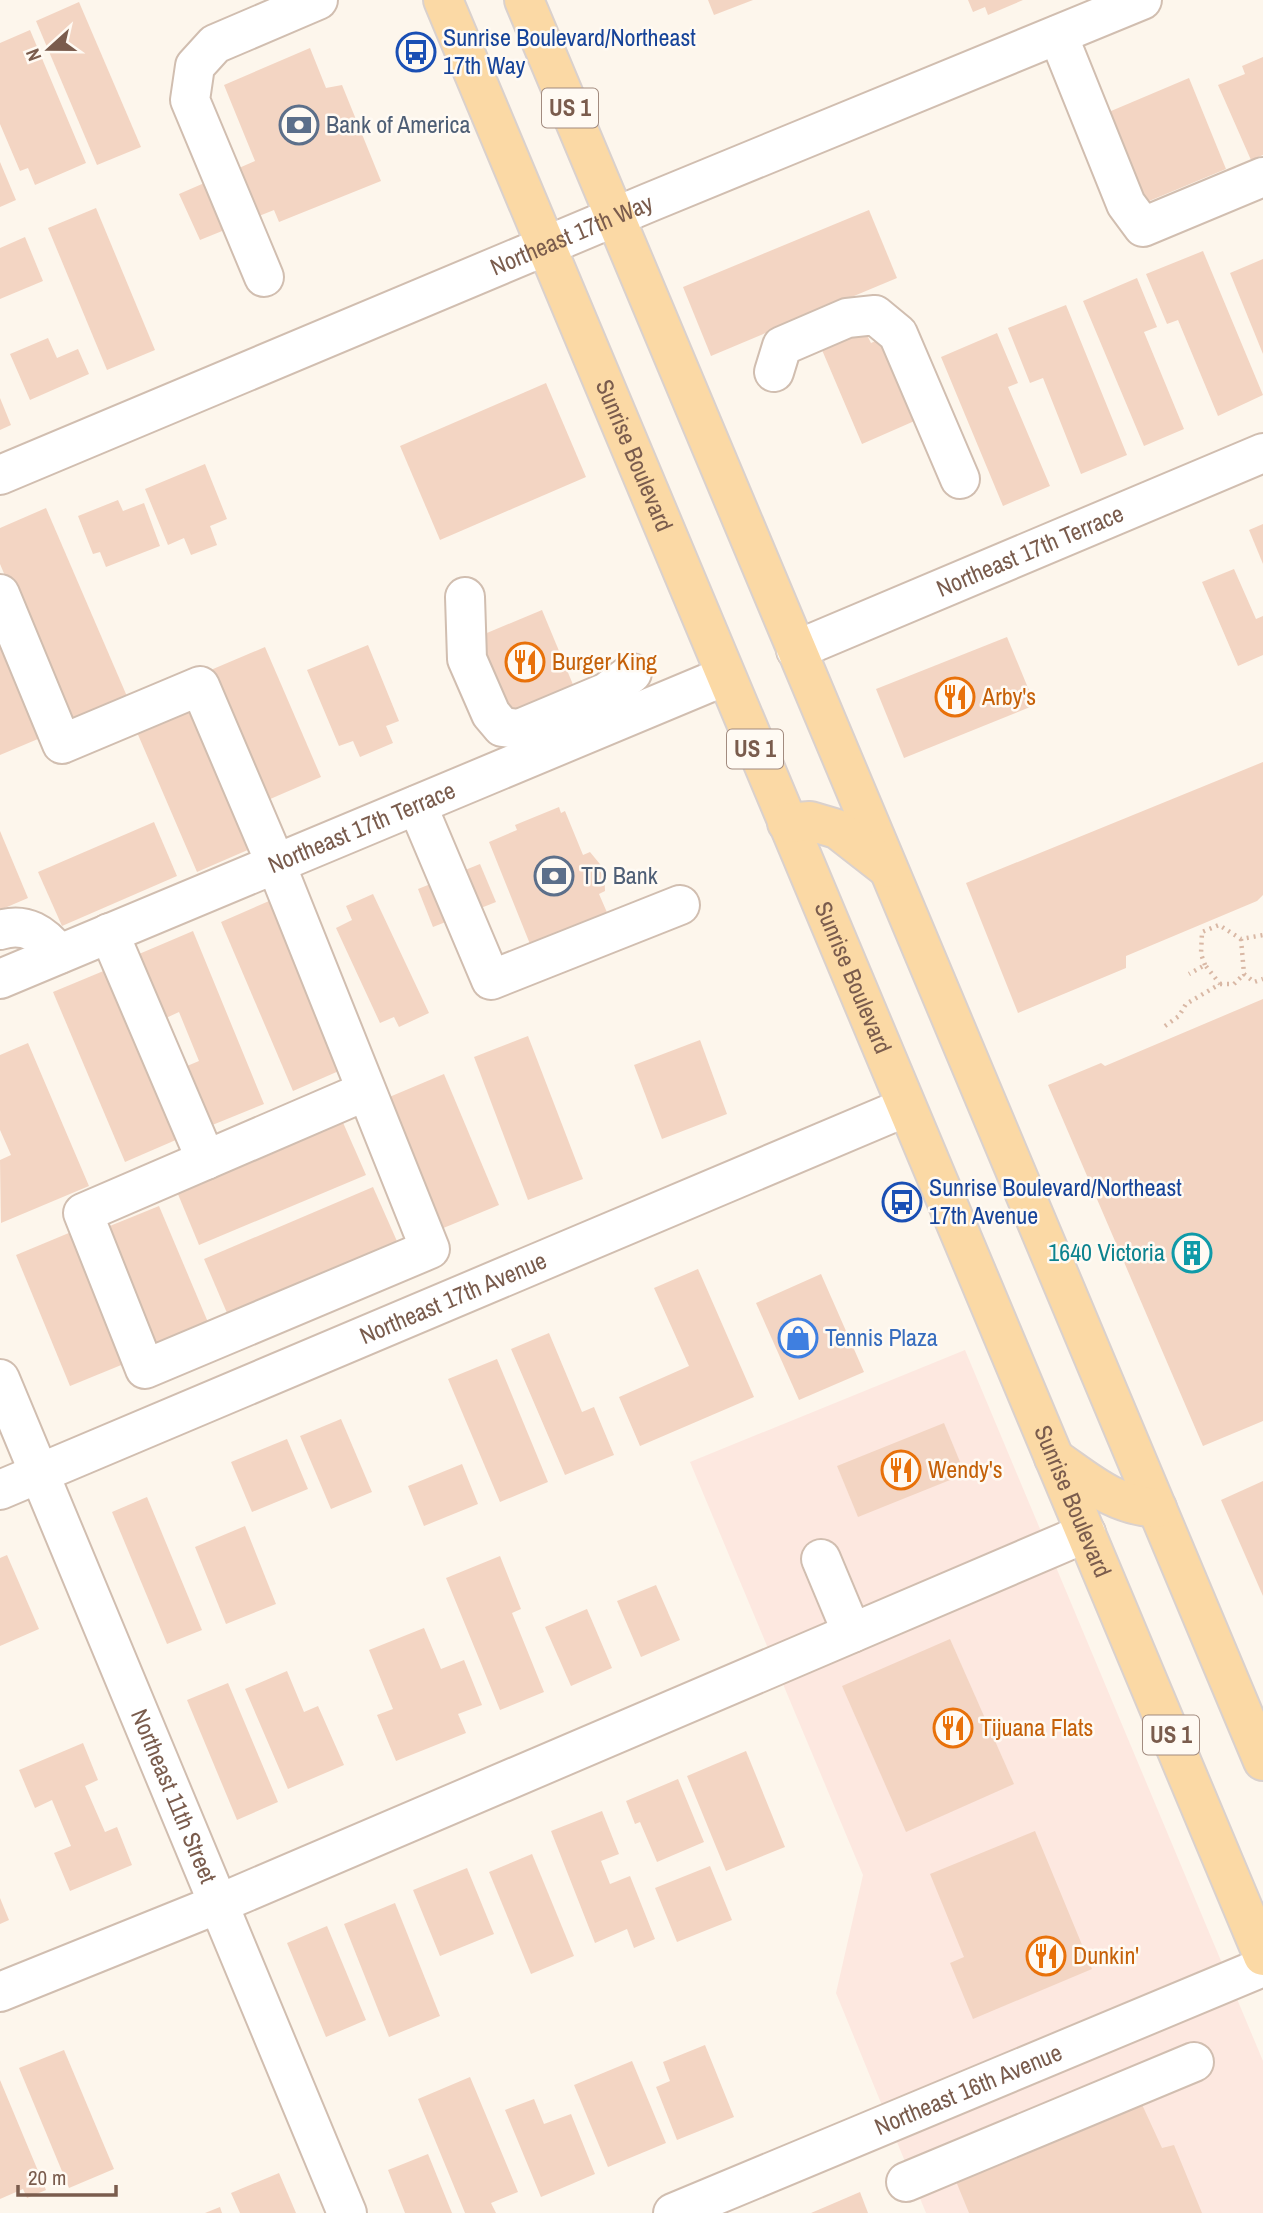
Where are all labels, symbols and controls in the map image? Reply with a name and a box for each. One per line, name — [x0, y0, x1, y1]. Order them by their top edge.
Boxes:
north arrow — [14, 14, 84, 84]
place label: Sunrise Boulevard/Northeast 17th Way — [443, 21, 696, 81]
bus stop icon: Sunrise Boulevard/Northeast 17th Way — [395, 31, 437, 73]
text: N — [19, 45, 47, 65]
road number: US 1 — [542, 88, 598, 128]
bank icon: Bank of America — [278, 104, 320, 146]
place label: Bank of America — [326, 108, 470, 140]
street label: Northeast 17th Way — [485, 186, 658, 282]
street label: Sunrise Boulevard — [589, 374, 681, 536]
street label: Northeast 17th Terrace — [931, 497, 1128, 604]
restaurant icon: Burger King — [504, 641, 546, 683]
place label: Burger King — [552, 645, 657, 677]
restaurant icon: Arby's — [934, 676, 976, 718]
place label: Arby's — [981, 680, 1036, 712]
road number: US 1 — [727, 730, 783, 768]
street label: Northeast 17th Terrace — [263, 774, 460, 880]
bank icon: TD Bank — [533, 855, 575, 897]
place label: TD Bank — [581, 859, 658, 891]
street label: Sunrise Boulevard — [808, 896, 900, 1058]
place label: Sunrise Boulevard/Northeast 17th Avenue — [929, 1171, 1182, 1231]
bus stop icon: Sunrise Boulevard/Northeast 17th Avenue — [881, 1181, 923, 1223]
building icon: 1640 Victoria — [1171, 1232, 1213, 1274]
place label: 1640 Victoria — [1048, 1236, 1165, 1268]
street label: Northeast 17th Avenue — [354, 1244, 551, 1351]
shop icon: Tennis Plaza — [777, 1317, 819, 1359]
place label: Tennis Plaza — [825, 1321, 938, 1353]
street label: Sunrise Boulevard — [1027, 1420, 1119, 1582]
restaurant icon: Wendy's — [880, 1449, 922, 1491]
place label: Wendy's — [928, 1453, 1003, 1485]
street label: Northeast 11th Street — [124, 1704, 225, 1888]
restaurant icon: Tijuana Flats — [932, 1707, 974, 1749]
place label: Tijuana Flats — [980, 1711, 1093, 1743]
road number: US 1 — [1143, 1716, 1199, 1754]
restaurant icon: Dunkin' — [1025, 1935, 1067, 1977]
place label: Dunkin' — [1073, 1939, 1139, 1971]
street label: Northeast 16th Avenue — [869, 2036, 1066, 2142]
scale bar — [18, 2154, 116, 2198]
text: 20 m — [28, 2163, 66, 2192]

